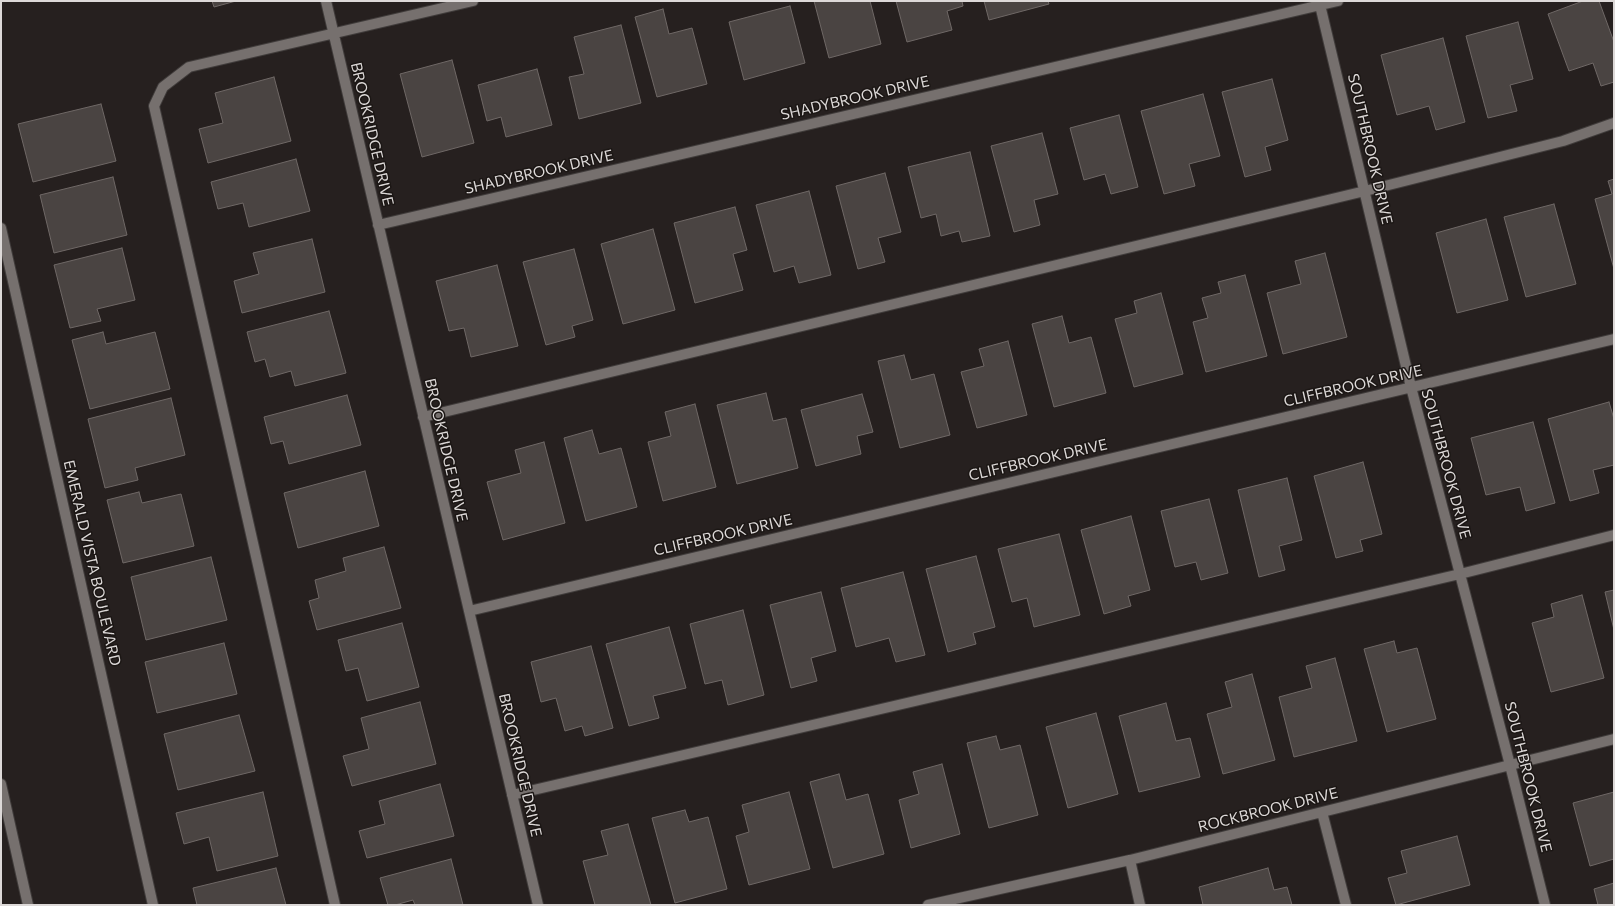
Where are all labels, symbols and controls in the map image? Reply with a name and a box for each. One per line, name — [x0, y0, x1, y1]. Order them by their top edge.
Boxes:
street label: BROOKRIDGE DRIVE — [347, 61, 397, 207]
street label: SHADYBROOK DRIVE — [779, 72, 931, 124]
street label: SOUTHBROOK DRIVE — [1344, 72, 1396, 226]
street label: SHADYBROOK DRIVE — [463, 146, 615, 198]
street label: CLIFFBROOK DRIVE — [1282, 361, 1424, 411]
street label: BROOKRIDGE DRIVE — [421, 377, 471, 523]
street label: SOUTHBROOK DRIVE — [1417, 387, 1475, 541]
street label: CLIFFBROOK DRIVE — [967, 435, 1109, 485]
street label: EMERALD VISTA BOULEVARD — [60, 458, 124, 668]
street label: CLIFFBROOK DRIVE — [652, 510, 794, 560]
street label: BROOKRIDGE DRIVE — [495, 692, 545, 838]
street label: SOUTHBROOK DRIVE — [1501, 700, 1555, 854]
street label: ROCKBROOK DRIVE — [1196, 784, 1340, 836]

